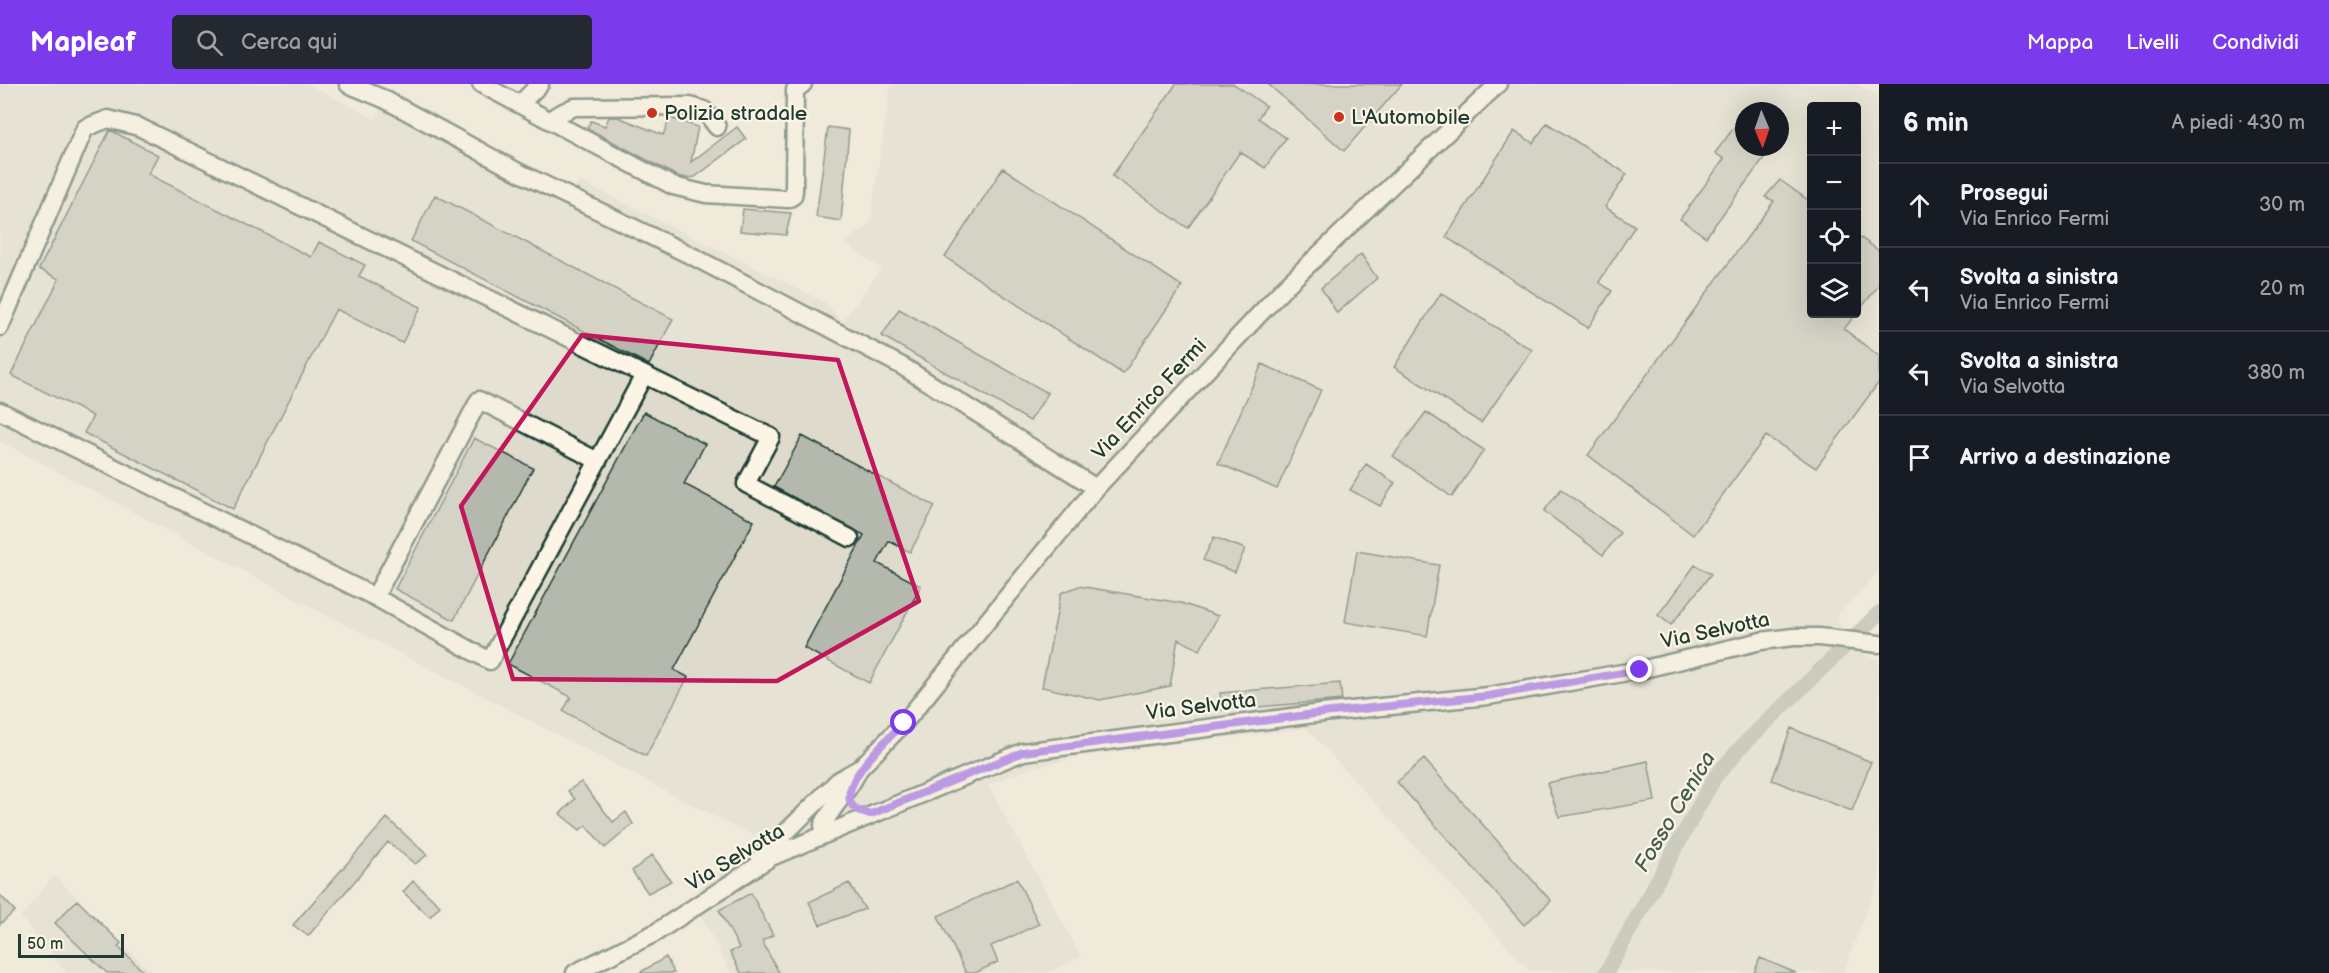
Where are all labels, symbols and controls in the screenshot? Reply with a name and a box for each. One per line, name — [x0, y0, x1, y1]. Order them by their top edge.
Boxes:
search box — [172, 15, 592, 69]
text: Mapleaf — [30, 26, 136, 59]
icon: search — [193, 26, 226, 59]
text: Cerca qui — [241, 29, 338, 56]
text: Mappa — [2027, 30, 2093, 55]
text: Livelli — [2126, 30, 2179, 55]
text: Condividi — [2212, 30, 2299, 55]
place label: Polizia stradale — [664, 101, 807, 126]
north arrow — [1735, 102, 1789, 156]
map controls — [1807, 102, 1861, 318]
button: + — [1807, 102, 1861, 156]
place label: L'Automobile — [1351, 105, 1470, 130]
marker: Polizia stradale — [645, 106, 659, 120]
text: 6 min — [1903, 108, 1969, 139]
marker: L'Automobile — [1332, 110, 1346, 124]
text: A piedi · 430 m — [2172, 111, 2305, 135]
button: − — [1807, 156, 1861, 210]
text: Prosegui — [1960, 180, 2048, 207]
icon: ahead — [1903, 189, 1936, 222]
text: 30 m — [2259, 193, 2305, 217]
text: Via Enrico Fermi — [1960, 207, 2109, 231]
button: locate — [1807, 210, 1861, 264]
button: layers — [1807, 264, 1861, 318]
text: Svolta a sinistra — [1960, 264, 2119, 291]
icon: left — [1903, 273, 1936, 306]
text: 20 m — [2260, 277, 2305, 301]
text: Via Enrico Fermi — [1960, 291, 2109, 315]
street label: Via Enrico Fermi — [1087, 334, 1212, 465]
text: Svolta a sinistra — [1960, 348, 2119, 375]
icon: left — [1903, 357, 1936, 390]
text: 380 m — [2247, 361, 2305, 385]
text: Via Selvotta — [1960, 375, 2065, 399]
icon: arrive — [1903, 441, 1936, 474]
text: Arrivo a destinazione — [1960, 444, 2171, 471]
street label: Via Selvotta — [1658, 607, 1772, 654]
route end — [1626, 656, 1652, 682]
street label: Via Selvotta — [1145, 687, 1257, 726]
route start — [890, 709, 916, 735]
water label: Fosso Cenica — [1629, 747, 1722, 877]
street label: Via Selvotta — [681, 818, 789, 897]
scale bar — [18, 931, 124, 958]
text: 50 m — [27, 935, 63, 954]

